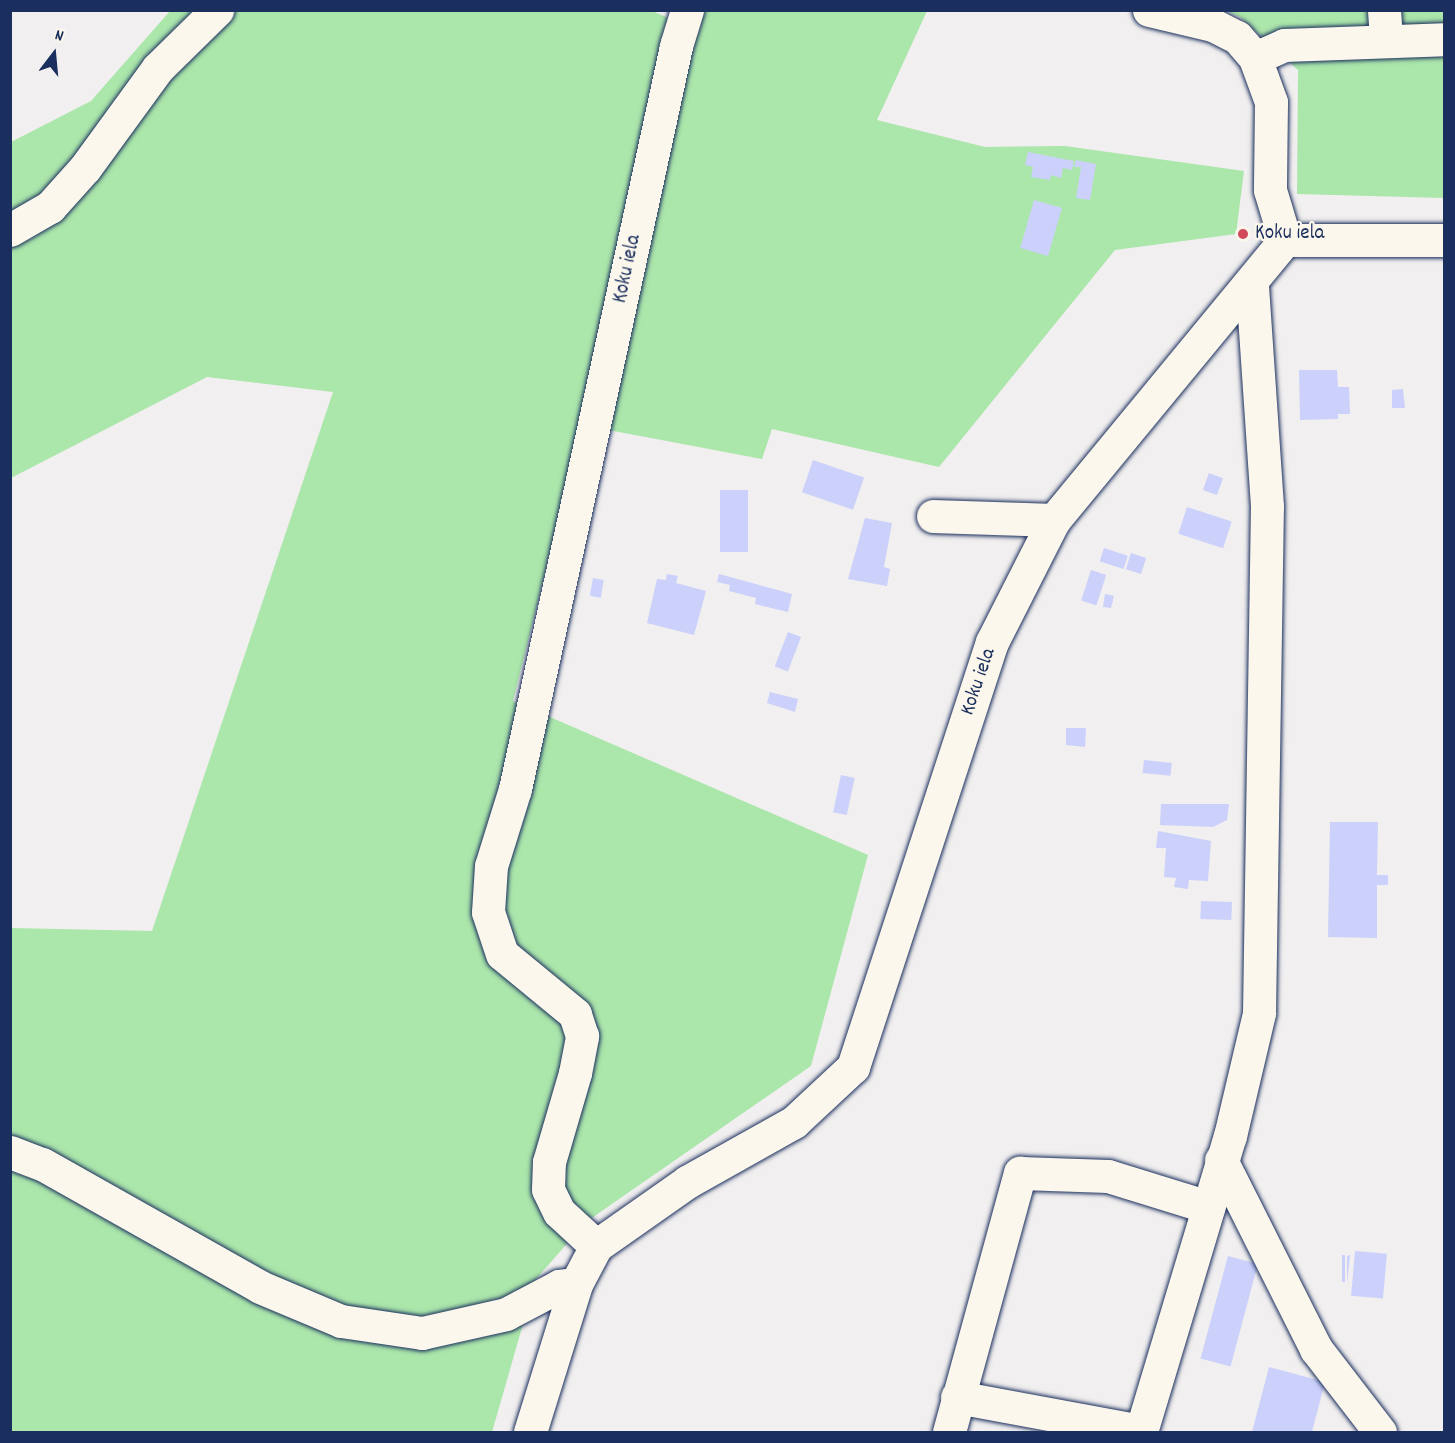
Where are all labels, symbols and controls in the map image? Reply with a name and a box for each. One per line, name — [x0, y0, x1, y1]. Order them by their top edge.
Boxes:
north arrow — [24, 24, 84, 84]
text: N — [52, 24, 66, 48]
place label: Koku iela — [1255, 221, 1324, 247]
marker: Koku iela — [1236, 227, 1250, 241]
street label: Koku iela — [608, 232, 648, 306]
street label: Koku iela — [956, 645, 1002, 719]

